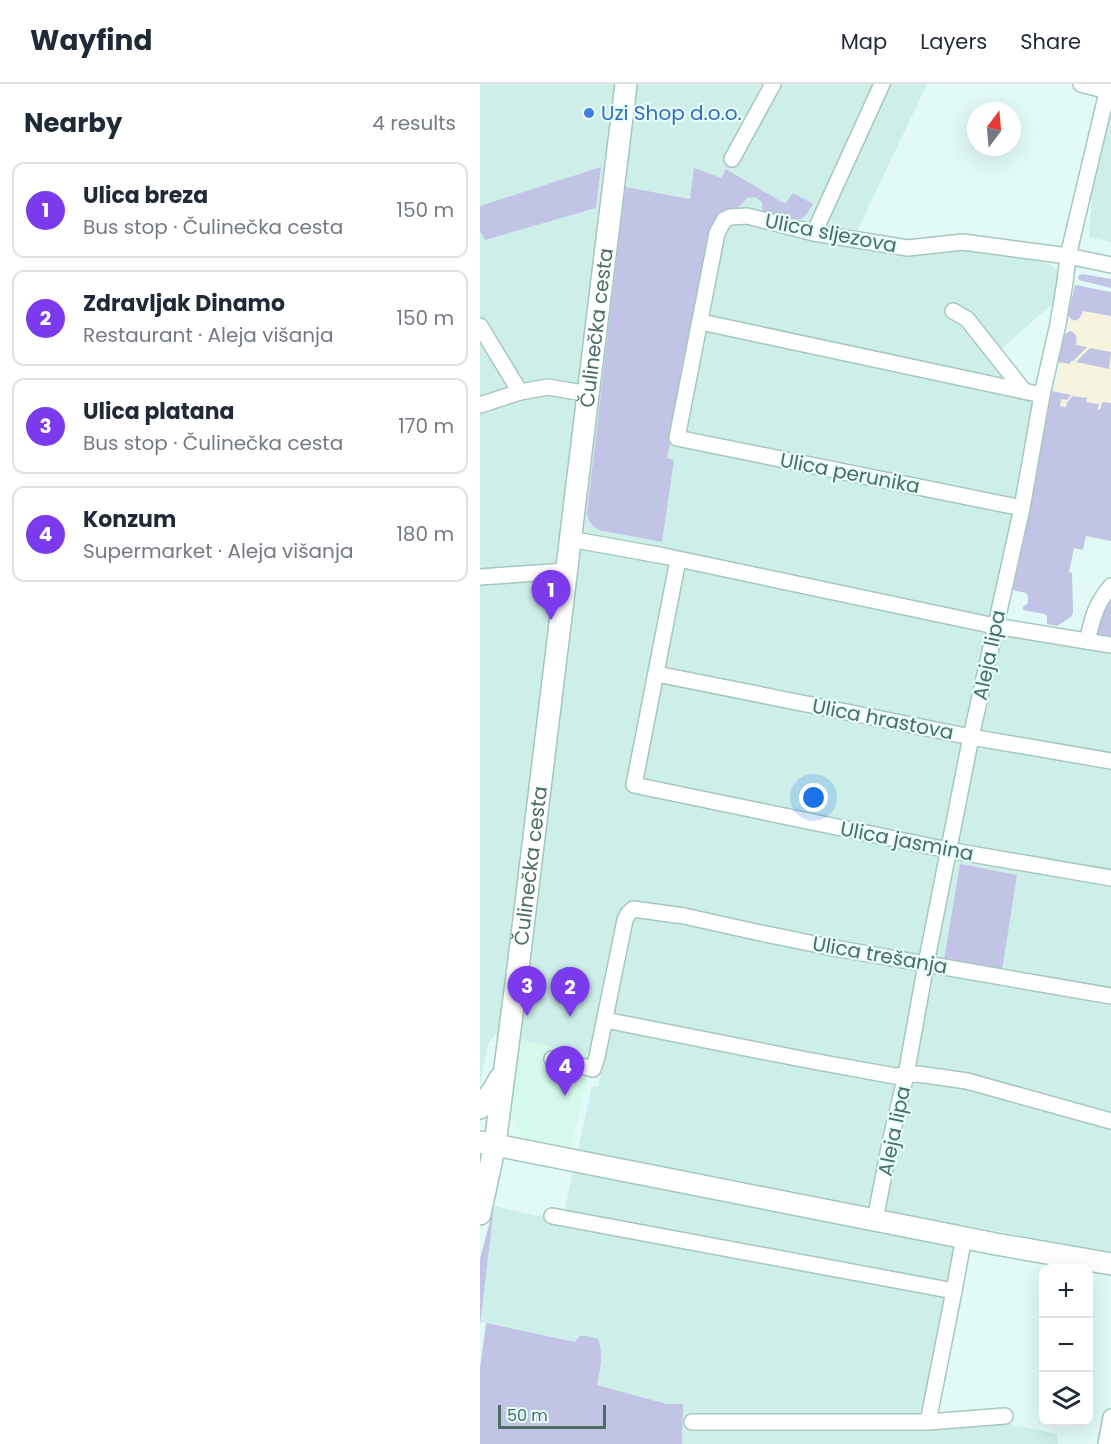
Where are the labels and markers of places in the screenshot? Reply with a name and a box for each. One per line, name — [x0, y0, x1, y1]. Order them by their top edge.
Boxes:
place label: Uzi Shop d.o.o. — [601, 99, 742, 127]
marker: Uzi Shop d.o.o. — [582, 106, 596, 120]
pin: 1 — [532, 570, 570, 620]
pin: 3 — [508, 966, 546, 1016]
pin: 2 — [550, 968, 590, 1017]
pin: 4 — [546, 1046, 584, 1096]

